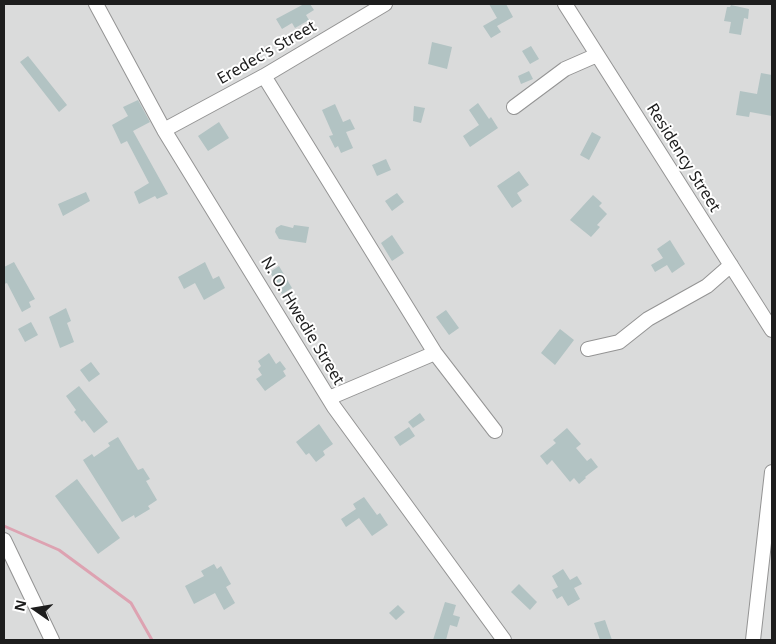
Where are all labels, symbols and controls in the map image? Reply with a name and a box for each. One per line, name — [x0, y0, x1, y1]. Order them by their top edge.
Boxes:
street label: Eredec's Street — [214, 17, 320, 89]
street label: Residency Street — [642, 100, 724, 216]
street label: N. O. Hwedie Street — [256, 253, 348, 389]
north arrow — [10, 584, 60, 634]
text: N — [9, 598, 30, 613]

